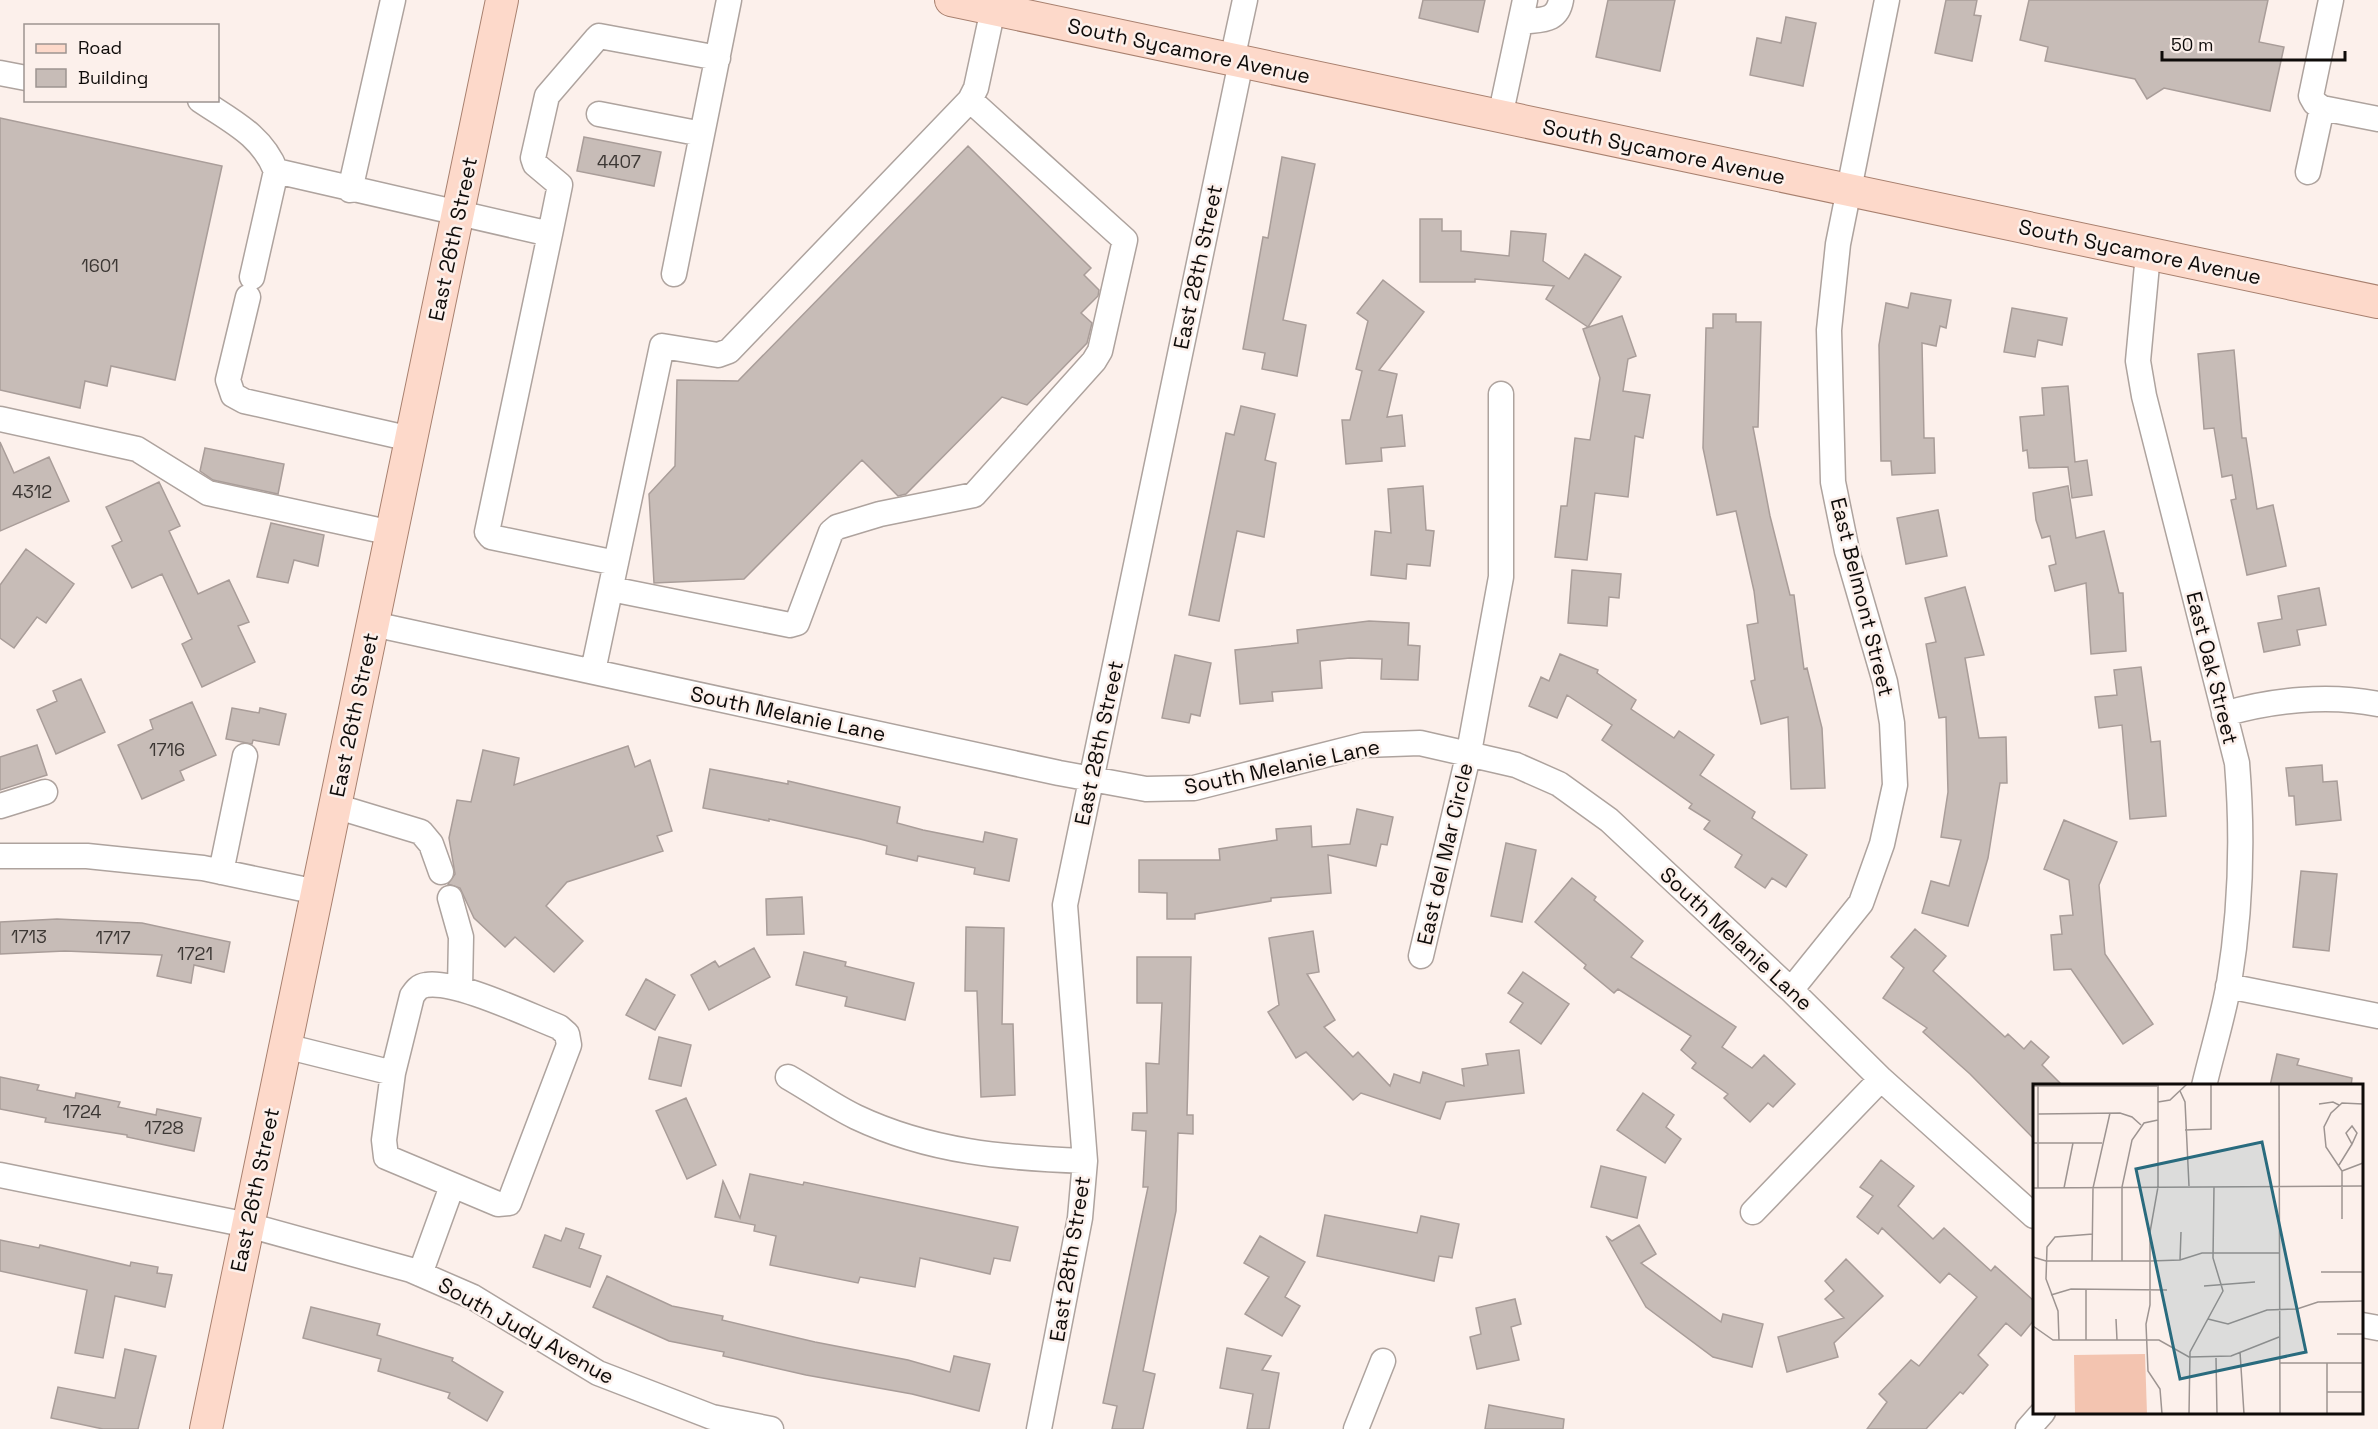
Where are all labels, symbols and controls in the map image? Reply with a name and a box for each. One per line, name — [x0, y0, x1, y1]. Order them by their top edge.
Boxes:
street label: South Sycamore Avenue — [1065, 12, 1313, 89]
legend — [24, 24, 219, 102]
scale bar — [2162, 24, 2345, 62]
text: 50 m — [2171, 33, 2213, 56]
text: Road — [78, 36, 122, 59]
text: Building — [78, 66, 148, 89]
street label: South Sycamore Avenue — [1540, 113, 1788, 190]
house number: 4407 — [597, 150, 641, 173]
street label: East 26th Street — [422, 154, 483, 324]
street label: East 28th Street — [1167, 182, 1228, 352]
street label: South Sycamore Avenue — [2016, 213, 2264, 290]
house number: 1601 — [81, 254, 119, 277]
house number: 4312 — [12, 480, 52, 503]
street label: East Belmont Street — [1825, 495, 1900, 699]
street label: East Oak Street — [2180, 589, 2245, 747]
street label: East 26th Street — [323, 630, 384, 800]
street label: East 28th Street — [1068, 658, 1129, 828]
street label: South Melanie Lane — [688, 680, 888, 747]
street label: South Melanie Lane — [1182, 733, 1382, 800]
house number: 1716 — [149, 738, 185, 761]
street label: East del Mar Circle — [1410, 760, 1479, 948]
street label: South Melanie Lane — [1654, 861, 1818, 1016]
house number: 1713 — [11, 925, 47, 948]
house number: 1717 — [95, 926, 131, 949]
house number: 1721 — [177, 942, 213, 965]
inset map — [2033, 1084, 2363, 1414]
house number: 1724 — [62, 1100, 102, 1123]
street label: East 26th Street — [224, 1105, 285, 1275]
house number: 1728 — [144, 1116, 184, 1139]
street label: East 28th Street — [1043, 1174, 1096, 1344]
street label: South Judy Avenue — [434, 1271, 619, 1390]

